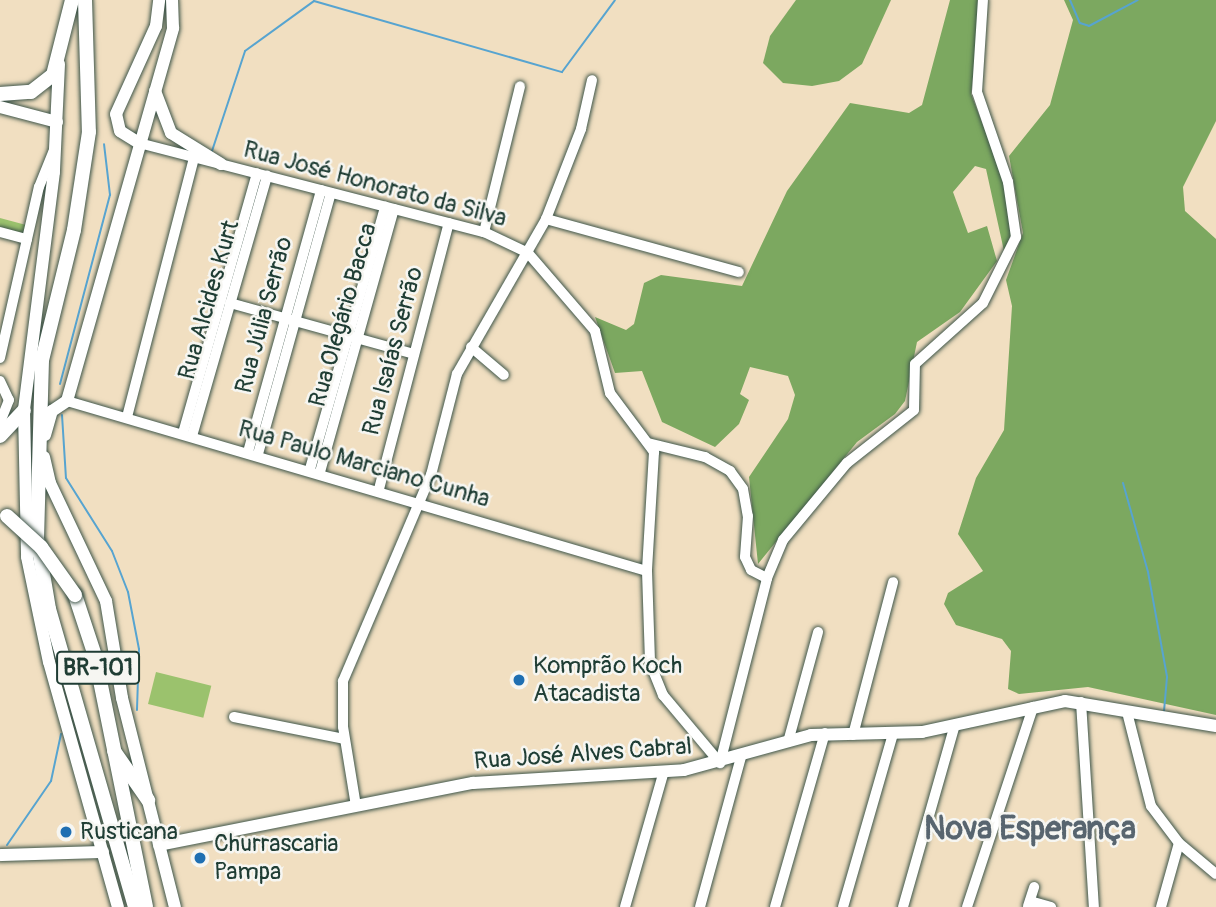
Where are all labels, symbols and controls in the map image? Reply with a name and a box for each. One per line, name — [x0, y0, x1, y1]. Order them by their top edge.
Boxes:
street label: Rua José Honorato da Silva — [240, 135, 510, 233]
street label: Rua Alcides Kurt — [172, 217, 246, 383]
street label: Rua Olegário Bacca — [303, 220, 383, 410]
street label: Rua Júlia Serrão — [229, 234, 299, 396]
street label: Rua Isaías Serrão — [357, 264, 429, 438]
street label: Rua Paulo Marciano Cunha — [235, 414, 493, 514]
road number: BR-101 — [56, 648, 140, 688]
place label: Komprão Koch Atacadista — [533, 652, 682, 708]
marker: Komprão Koch Atacadista — [511, 672, 527, 688]
street label: Rua José Alves Cabral — [473, 732, 693, 776]
district label: Nova Esperança — [924, 810, 1136, 848]
place label: Rusticana — [80, 818, 178, 846]
marker: Rusticana — [58, 824, 74, 840]
place label: Churrascaria Pampa — [214, 830, 339, 886]
marker: Churrascaria Pampa — [192, 850, 208, 866]

